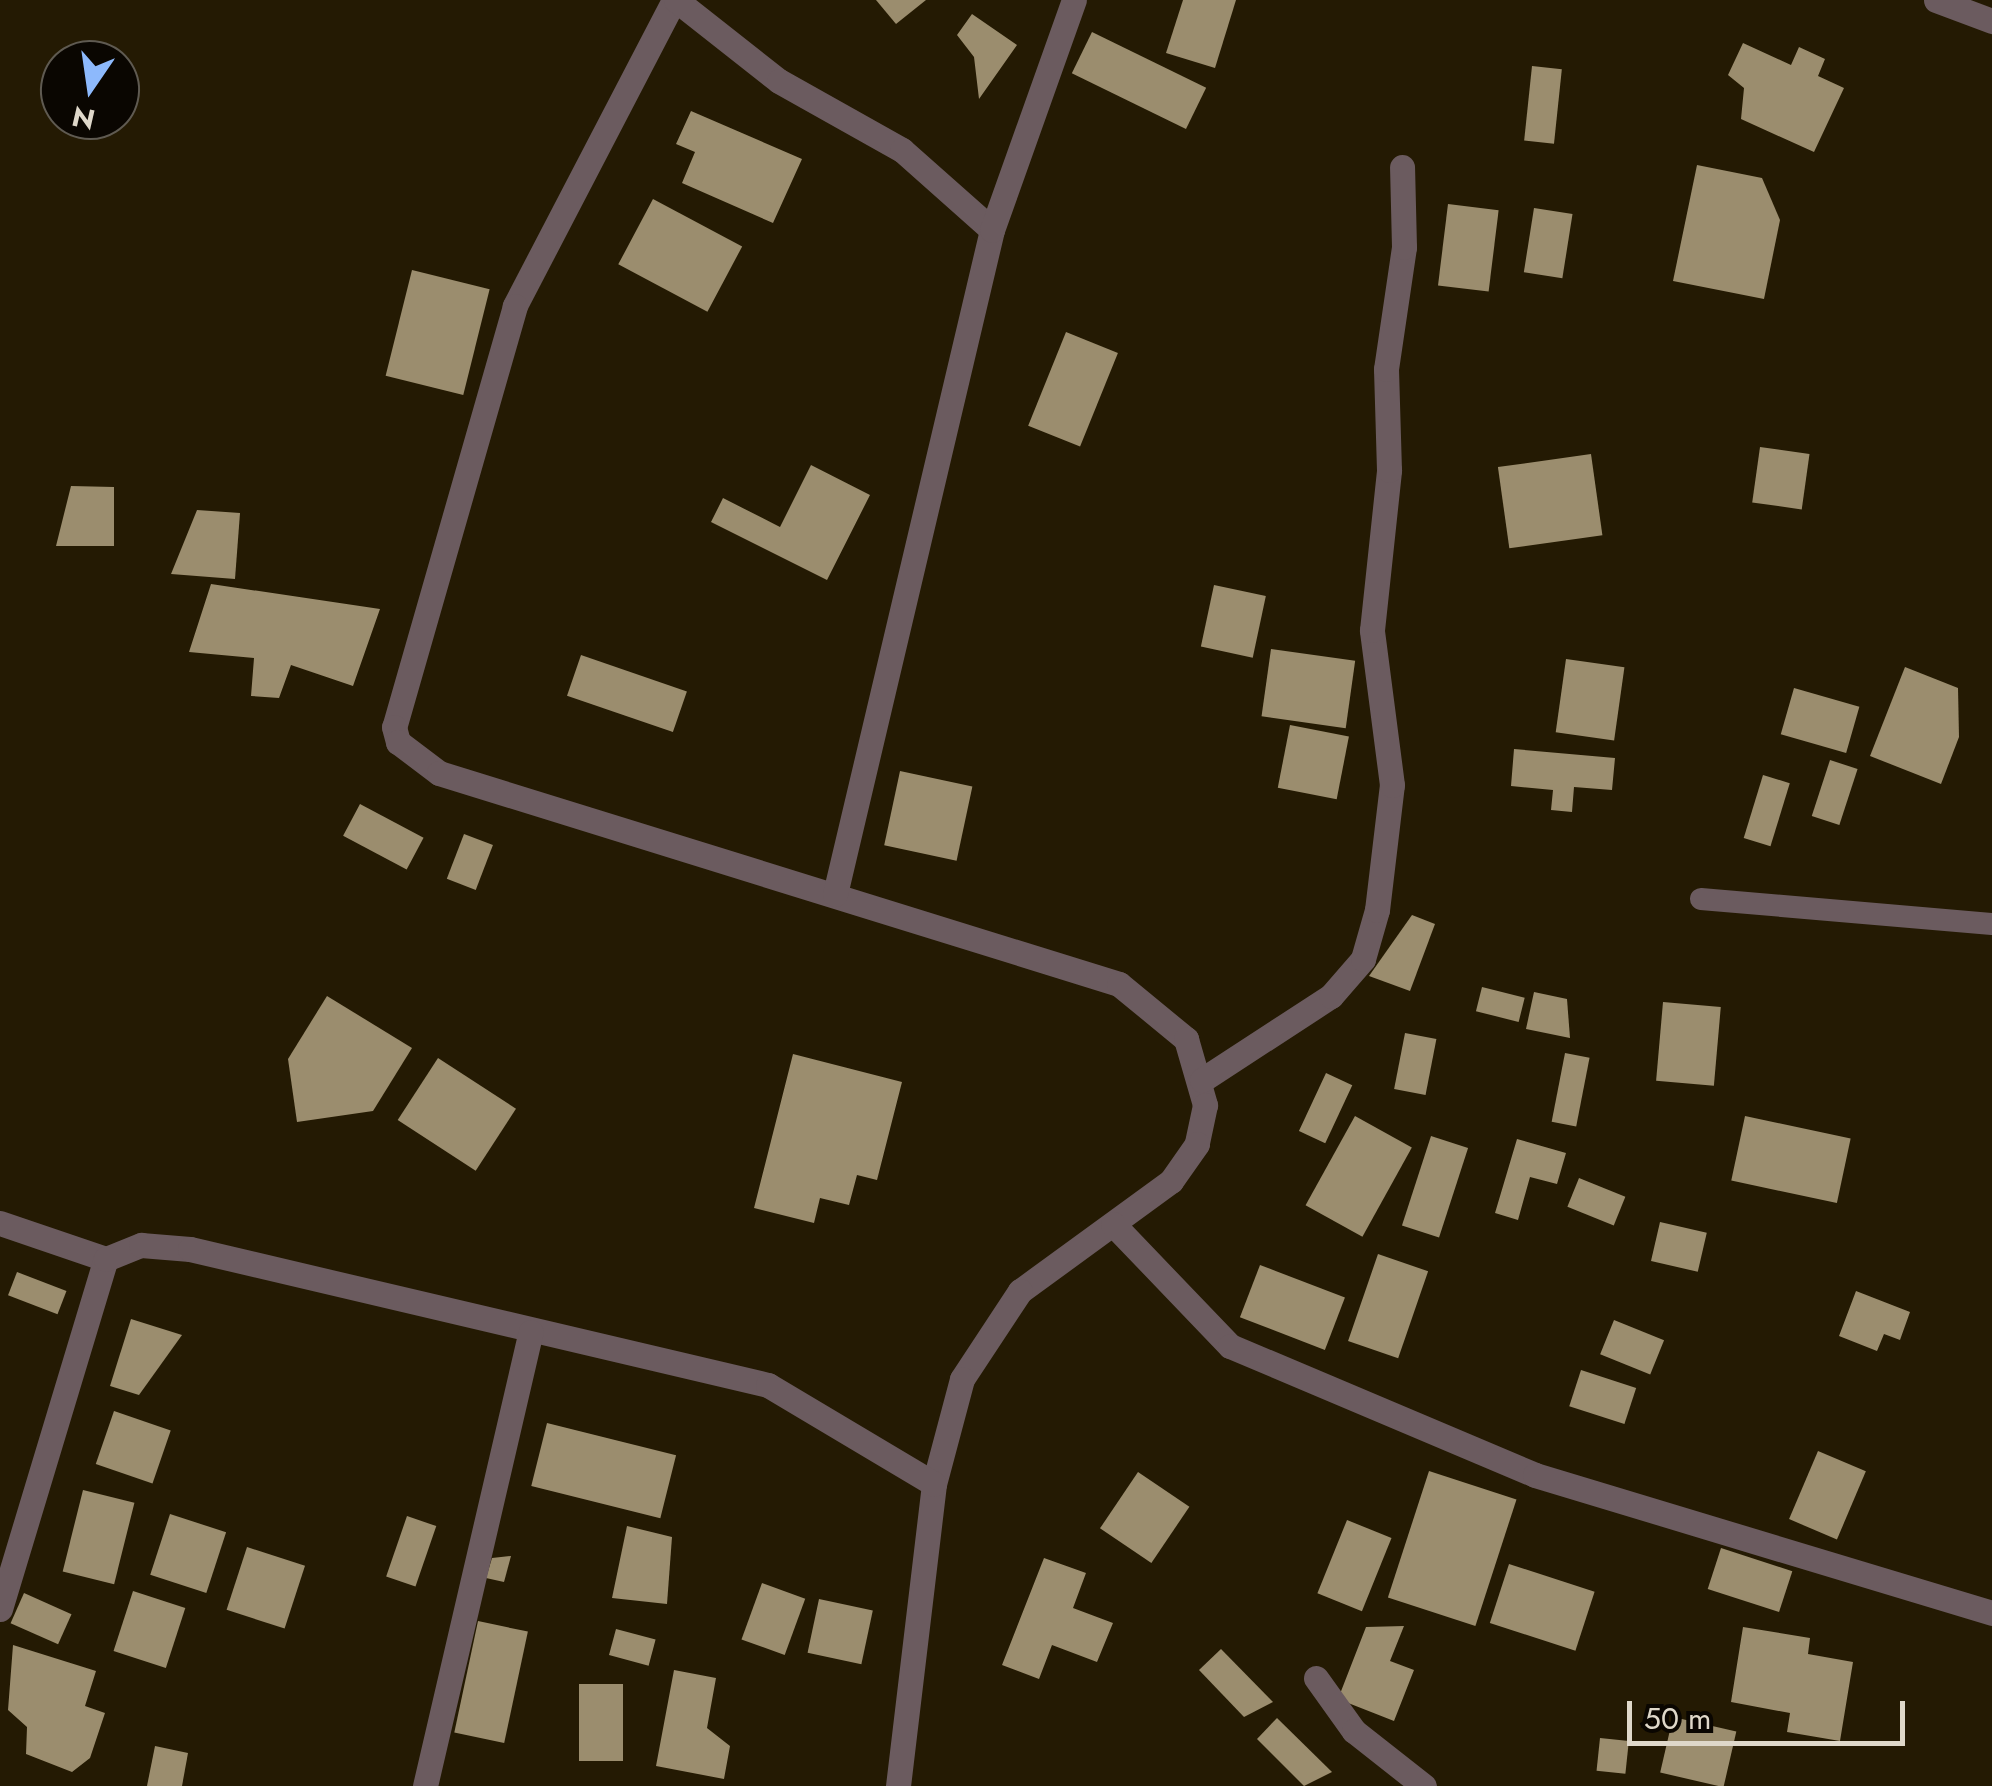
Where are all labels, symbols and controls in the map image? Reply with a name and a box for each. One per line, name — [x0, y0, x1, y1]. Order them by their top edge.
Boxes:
north arrow — [40, 40, 140, 140]
text: N — [68, 95, 99, 140]
scale bar — [1632, 1681, 1910, 1743]
text: 50 m — [1644, 1697, 1711, 1740]

